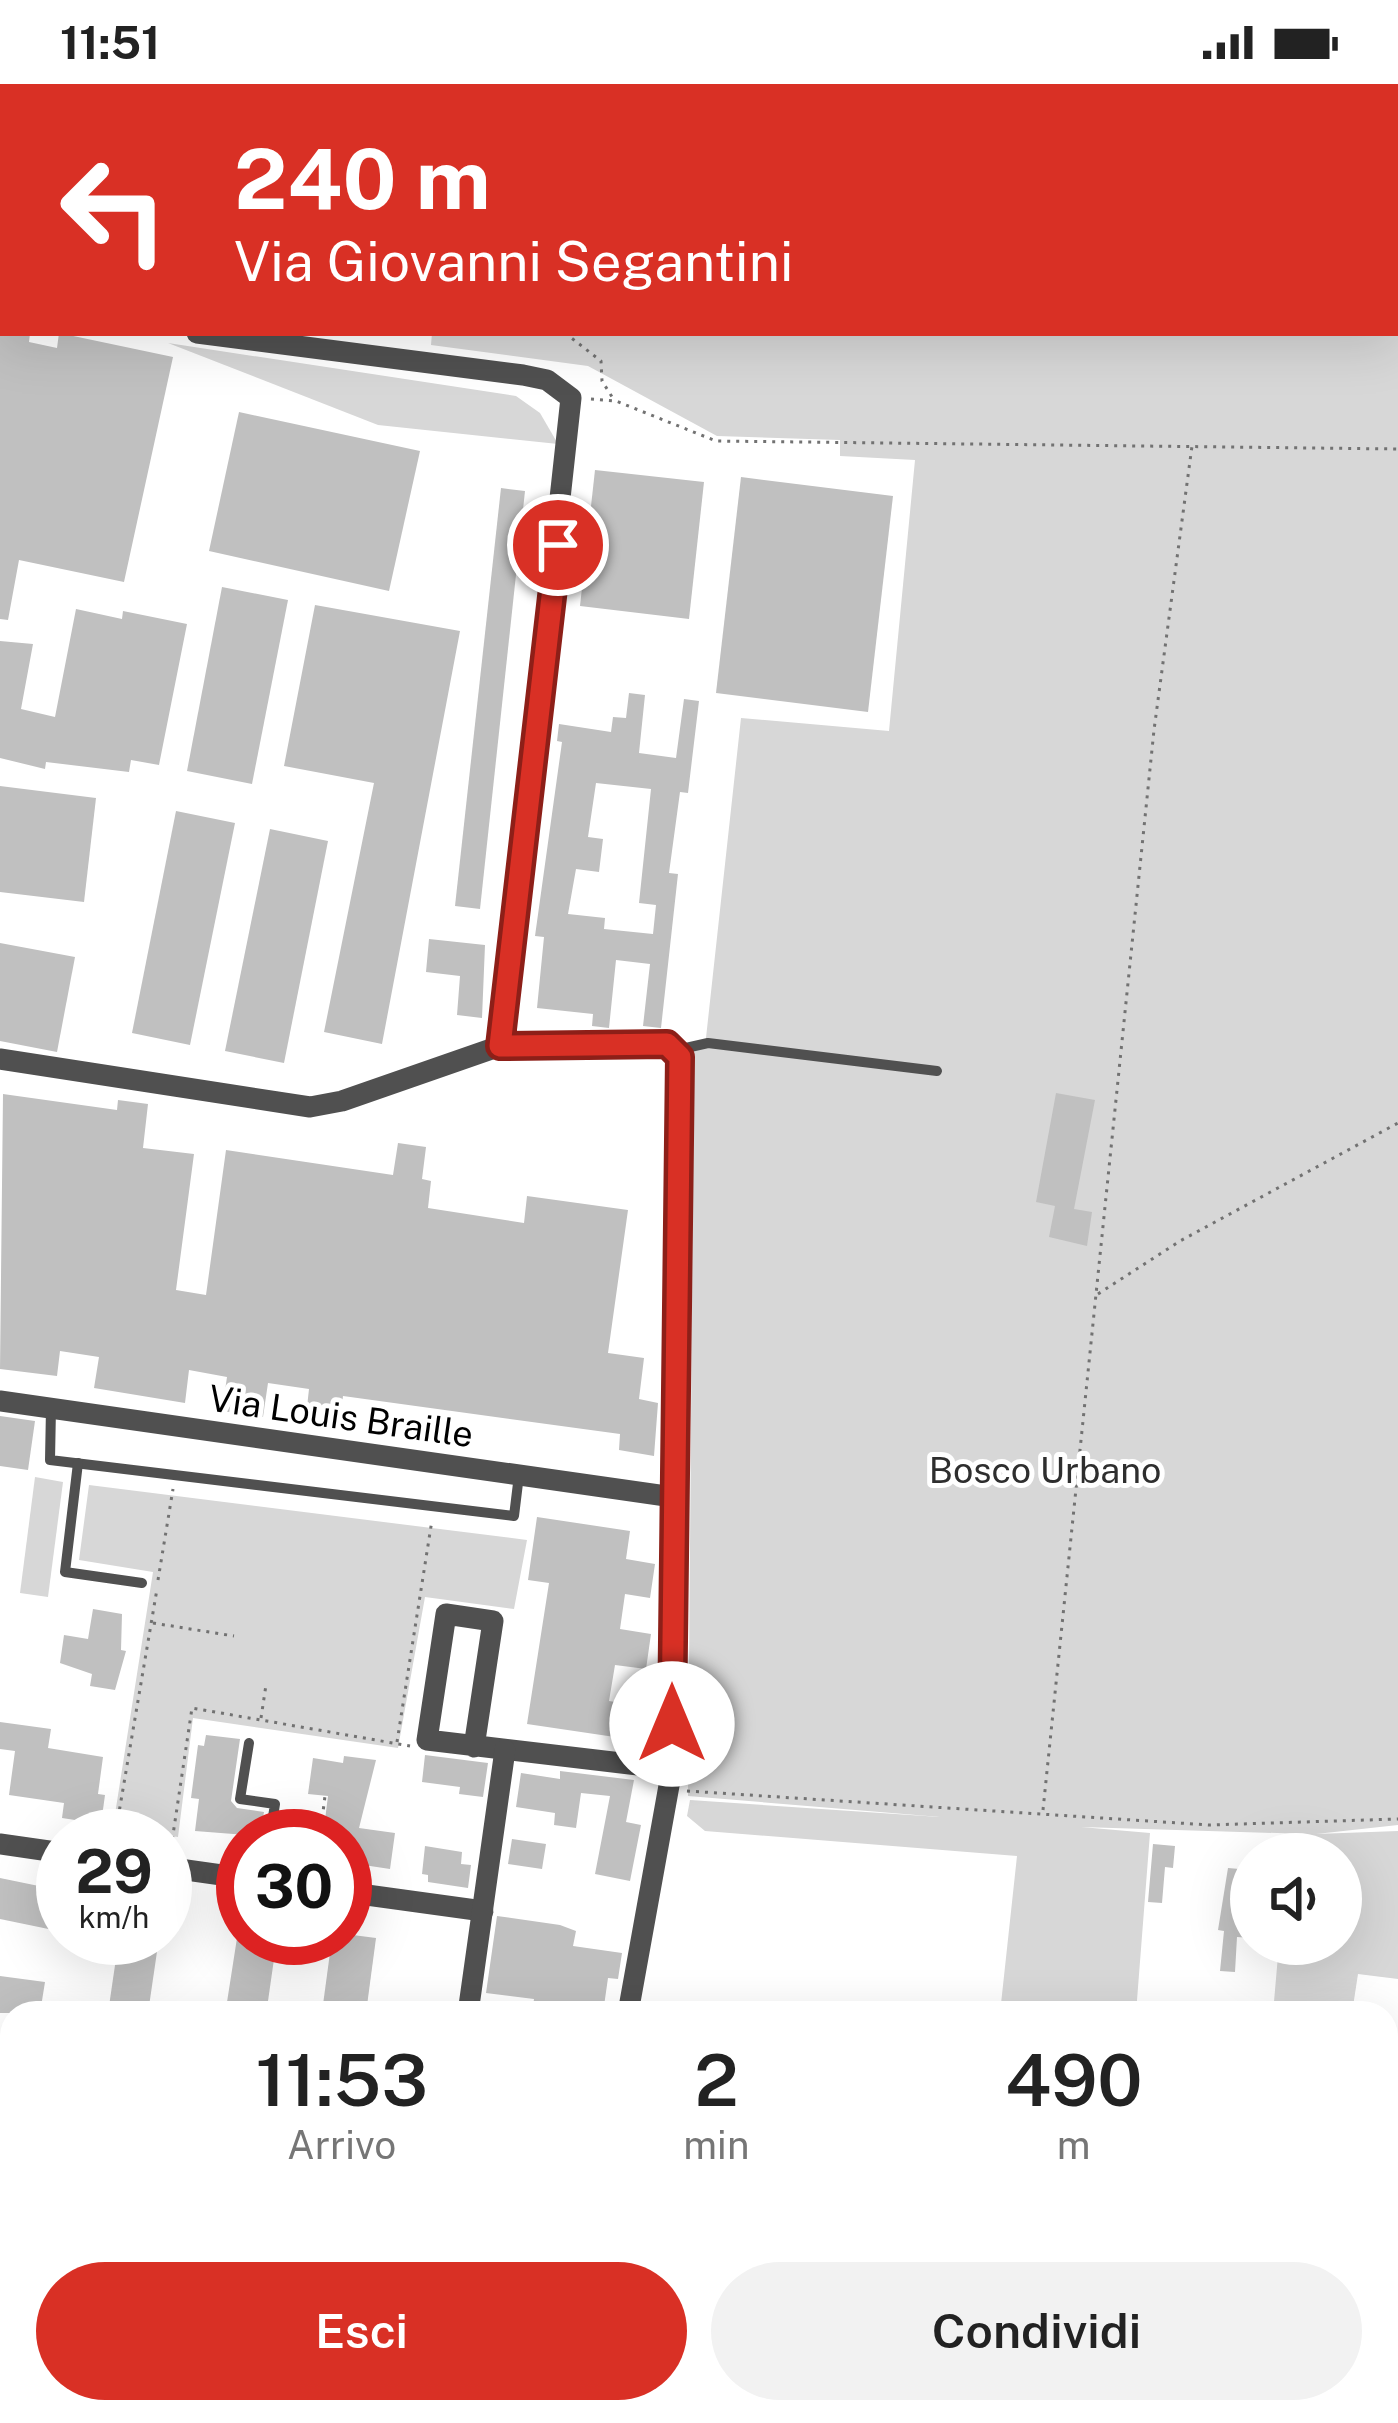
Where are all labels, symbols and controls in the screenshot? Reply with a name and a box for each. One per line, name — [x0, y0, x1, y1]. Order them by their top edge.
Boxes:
text: 11:51 — [60, 16, 160, 69]
text: 240 m — [234, 129, 491, 228]
icon: left — [36, 132, 192, 288]
text: Via Giovanni Segantini — [234, 230, 793, 293]
pin — [507, 494, 609, 596]
icon: arrive — [525, 512, 591, 578]
street label: Via Louis Braille — [206, 1377, 476, 1455]
park label: Bosco Urbano — [929, 1449, 1161, 1491]
position arrow — [609, 1661, 735, 1787]
speed limit sign: 30 — [216, 1809, 372, 1965]
map controls — [1230, 1833, 1362, 1965]
button: sound — [1230, 1833, 1362, 1965]
text: 29 — [75, 1836, 153, 1907]
text: km/h — [79, 1899, 149, 1935]
text: 11:53 — [255, 2038, 428, 2122]
text: 2 — [694, 2038, 739, 2122]
text: 490 — [1005, 2038, 1143, 2122]
text: Arrivo — [287, 2122, 396, 2168]
text: min — [683, 2122, 749, 2168]
text: m — [1057, 2122, 1091, 2168]
button: Esci — [36, 2262, 687, 2400]
button: Condividi — [711, 2262, 1362, 2400]

